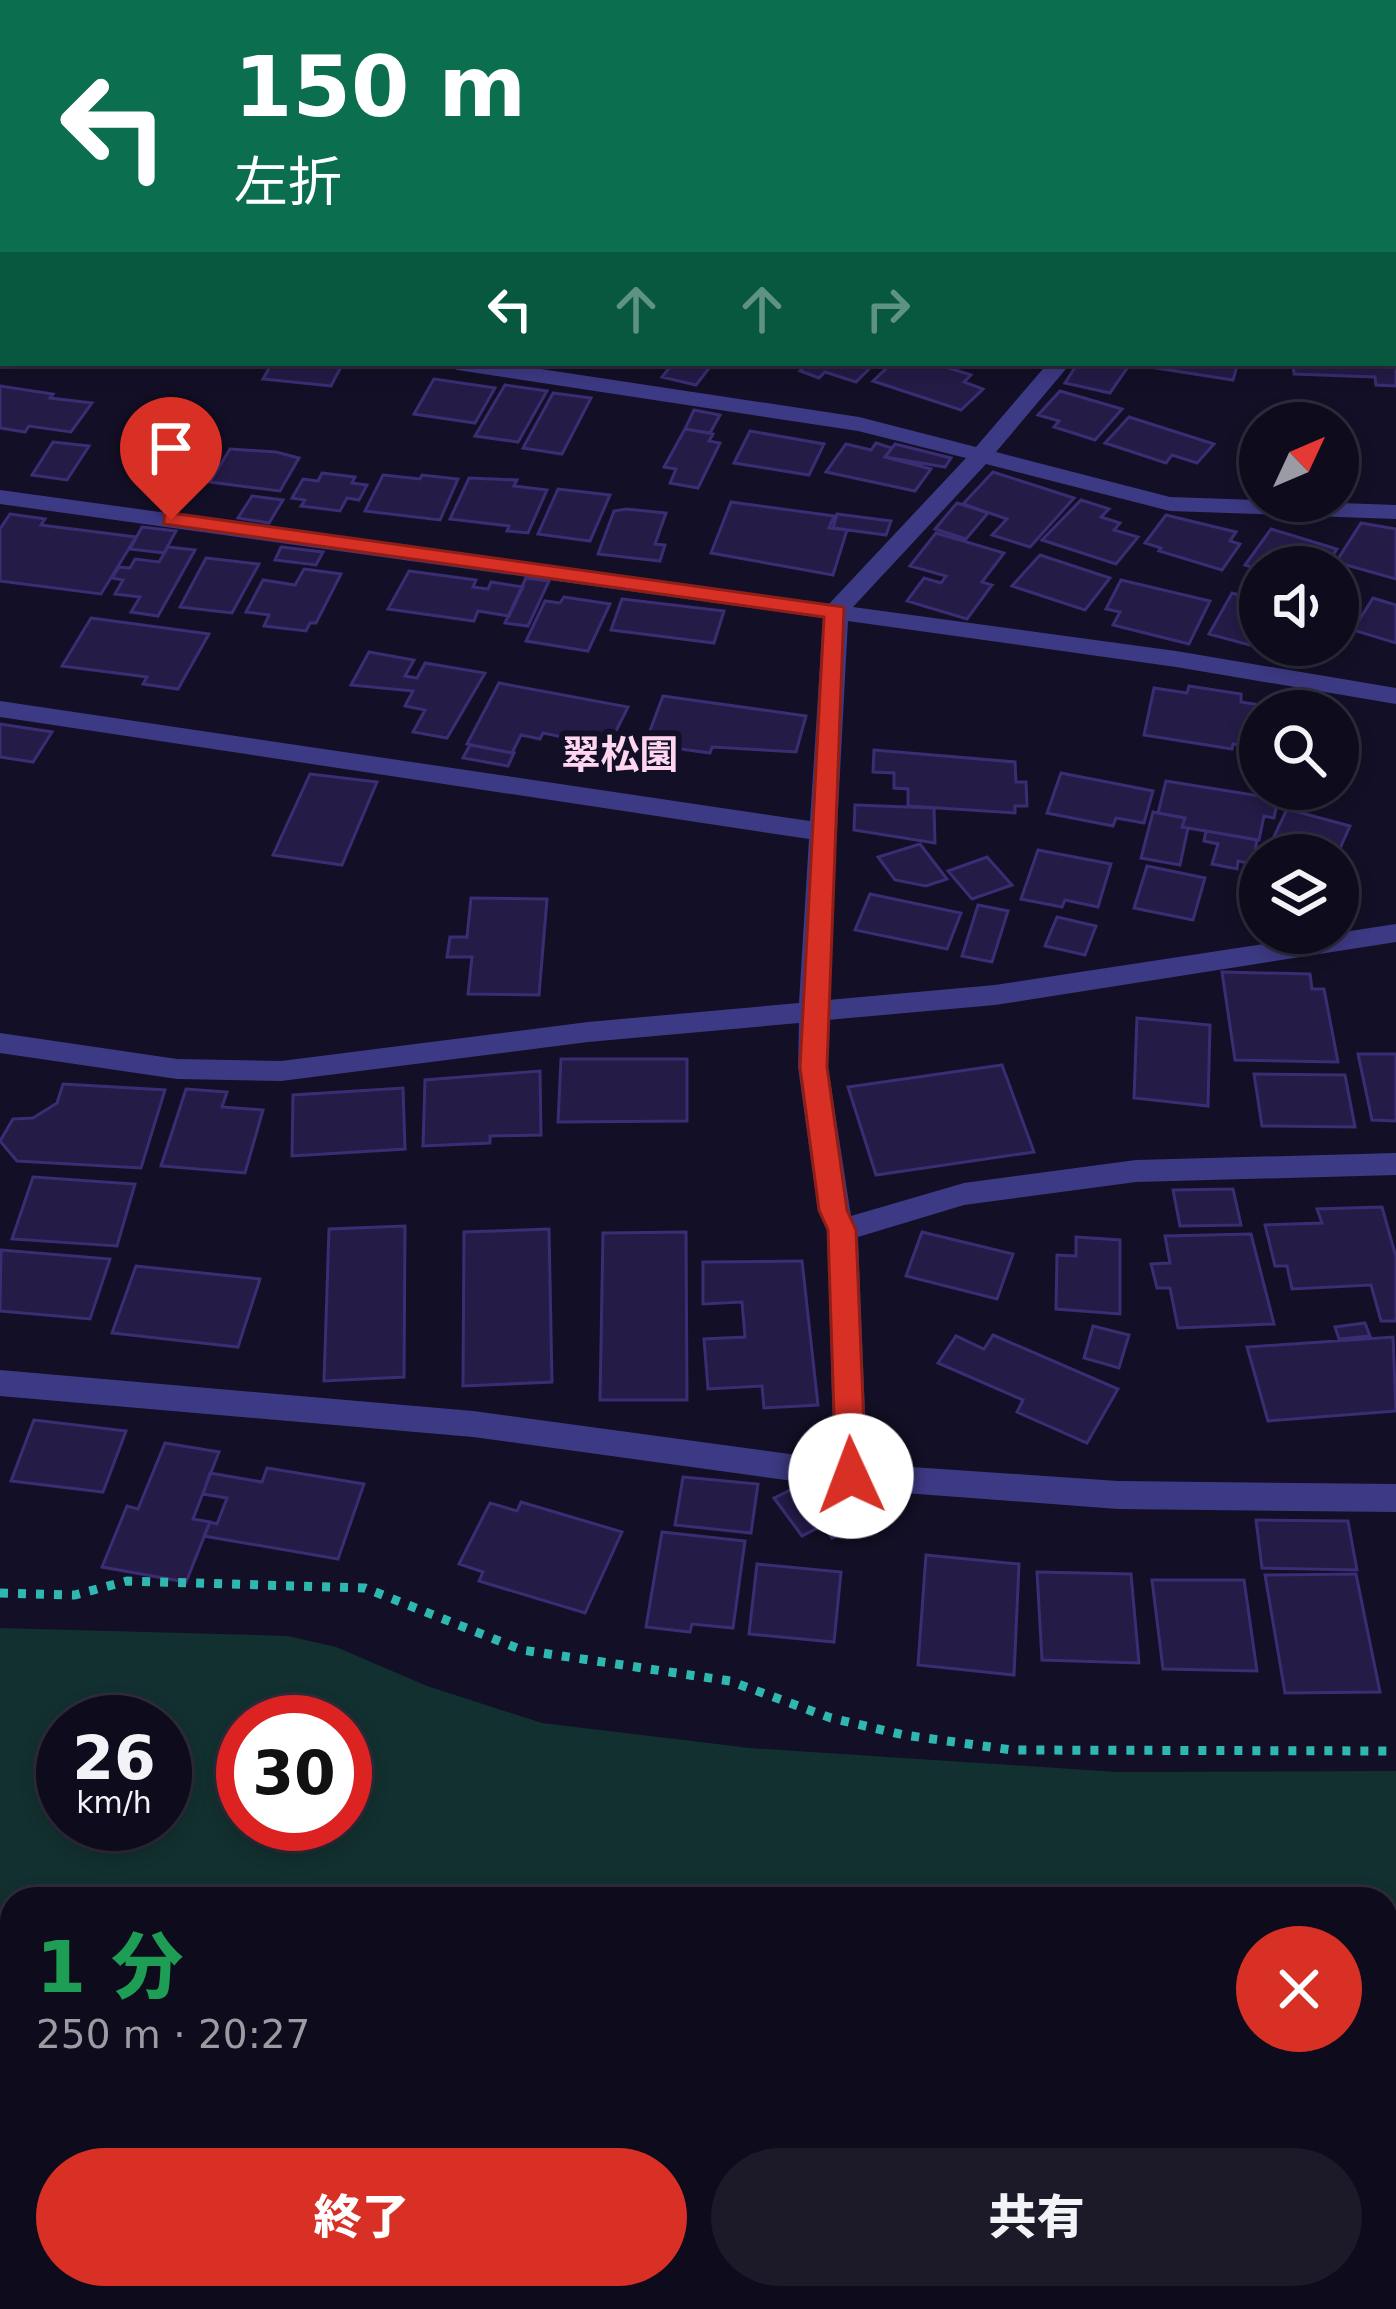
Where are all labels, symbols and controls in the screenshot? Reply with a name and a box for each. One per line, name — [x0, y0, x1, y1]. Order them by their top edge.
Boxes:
text: 150 m — [234, 38, 526, 136]
icon: left — [36, 48, 192, 204]
text: 左折 — [234, 151, 342, 214]
icon: left — [477, 276, 543, 342]
icon: ahead — [603, 276, 669, 342]
icon: ahead — [729, 276, 795, 342]
icon: right — [855, 276, 921, 342]
pin — [120, 397, 222, 520]
north arrow — [1239, 402, 1359, 522]
map controls — [1239, 402, 1359, 954]
icon: arrive — [138, 415, 204, 481]
button: sound — [1239, 546, 1359, 666]
button: search — [1239, 690, 1359, 810]
district label: 翠松園 — [561, 732, 679, 777]
button: layers — [1239, 834, 1359, 954]
position arrow — [788, 1413, 914, 1539]
speed limit sign: 30 — [216, 1695, 372, 1851]
text: 26 — [72, 1723, 156, 1793]
text: km/h — [76, 1785, 152, 1820]
text: 1 分 — [36, 1925, 183, 2009]
button: close — [1236, 1926, 1362, 2052]
text: 250 m · 20:27 — [36, 2012, 310, 2057]
button: 終了 — [36, 2148, 687, 2286]
button: 共有 — [711, 2148, 1362, 2286]

